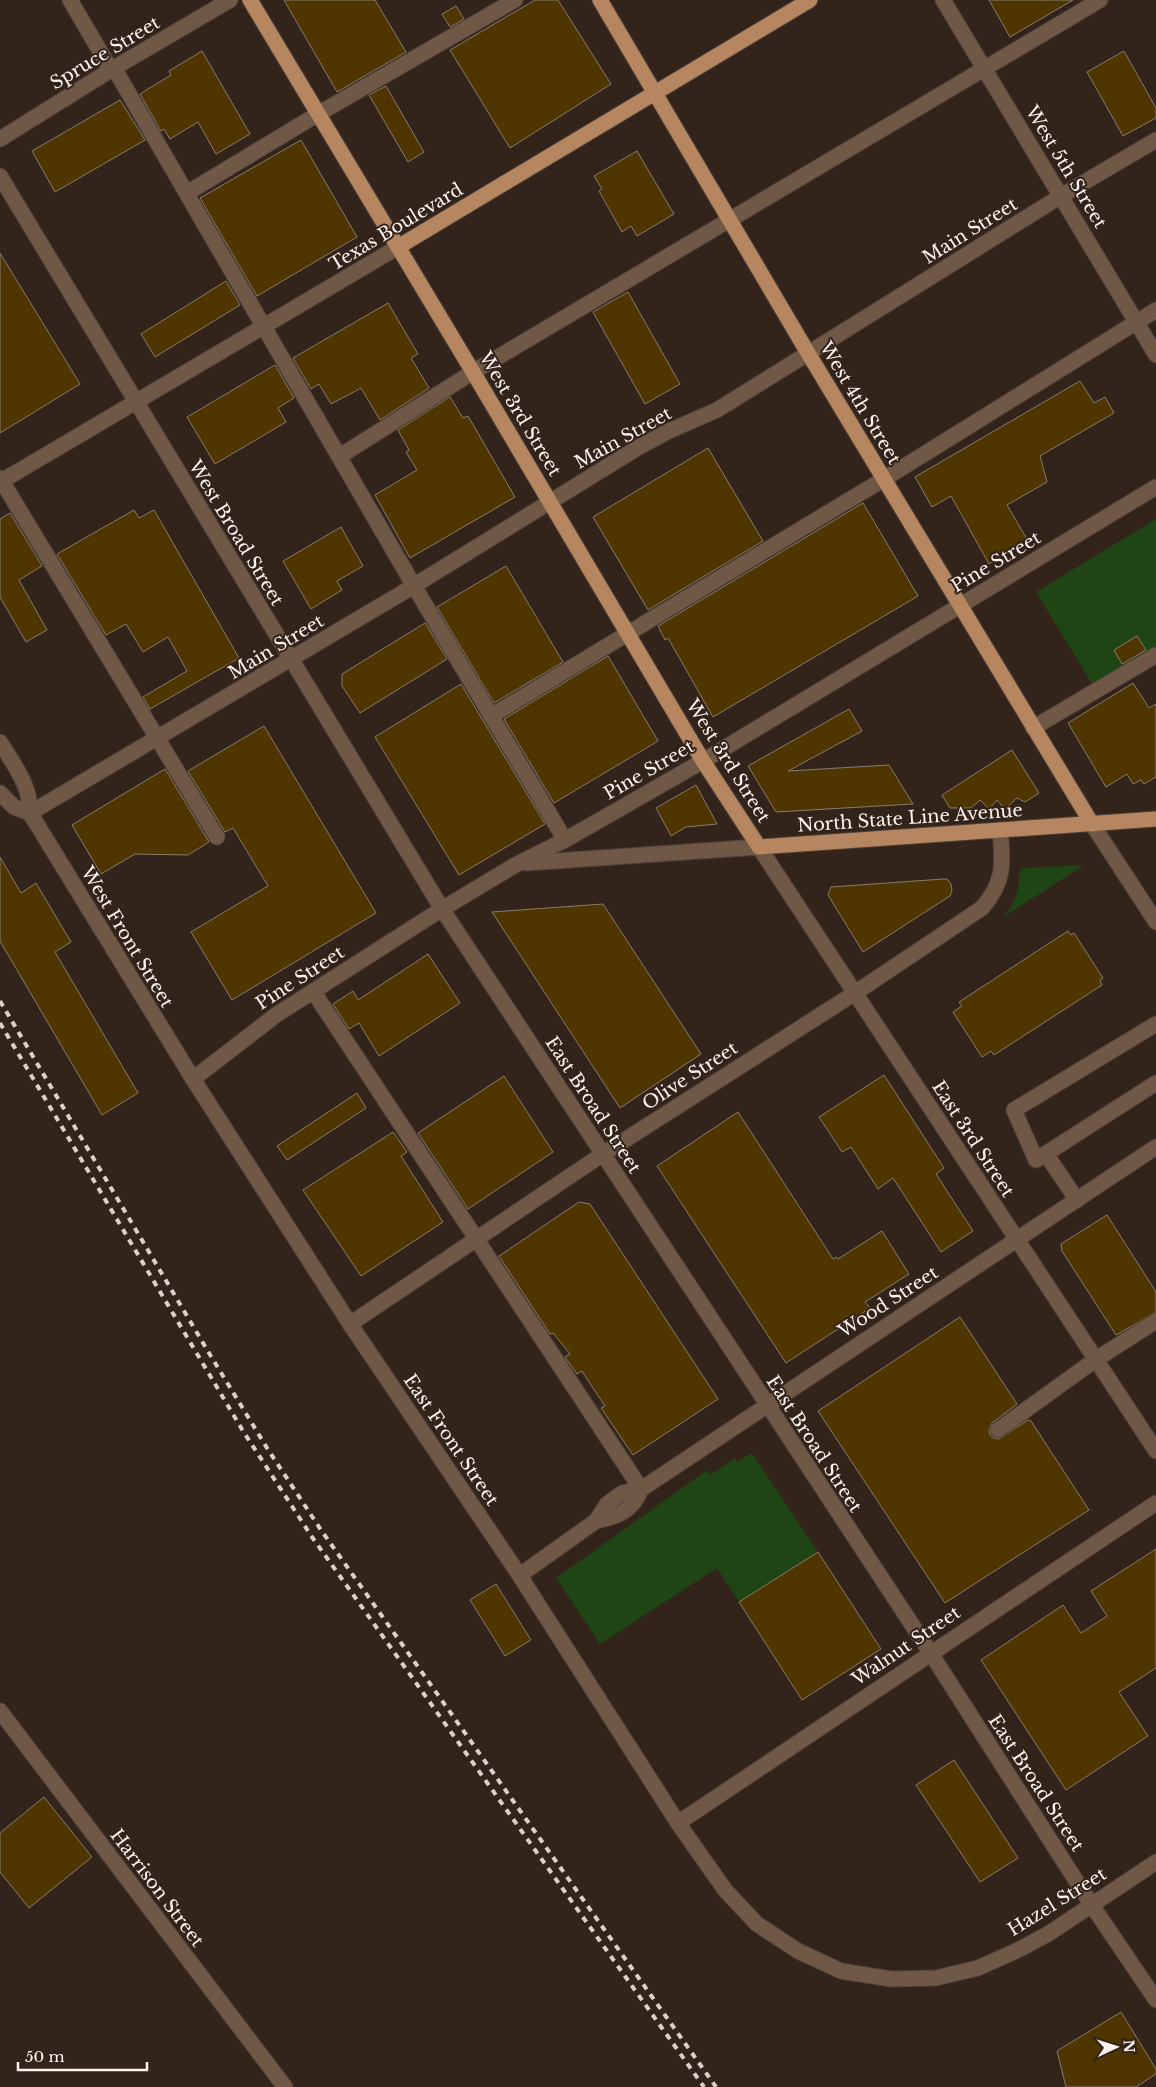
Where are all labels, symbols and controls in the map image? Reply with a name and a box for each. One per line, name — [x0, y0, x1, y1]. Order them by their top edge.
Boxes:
street label: Spruce Street — [46, 12, 164, 94]
street label: West 5th Street — [1020, 101, 1111, 232]
street label: Texas Boulevard — [325, 178, 467, 276]
street label: Main Street — [919, 193, 1022, 269]
street label: West 4th Street — [814, 337, 905, 469]
street label: West 3rd Street — [474, 347, 566, 480]
street label: Main Street — [571, 402, 675, 474]
street label: West Broad Street — [183, 455, 288, 610]
street label: Pine Street — [947, 527, 1045, 597]
street label: Main Street — [224, 610, 328, 684]
street label: West 3rd Street — [681, 694, 775, 827]
street label: Pine Street — [600, 735, 698, 805]
street label: North State Line Avenue — [797, 799, 1023, 837]
street label: West Front Street — [76, 862, 178, 1012]
street label: Pine Street — [252, 941, 348, 1015]
street label: East Broad Street — [541, 1033, 646, 1178]
street label: Olive Street — [638, 1037, 742, 1115]
street label: East 3rd Street — [927, 1077, 1019, 1201]
street label: Wood Street — [833, 1261, 942, 1343]
street label: East Front Street — [399, 1370, 503, 1510]
street label: East Broad Street — [762, 1372, 867, 1517]
street label: Walnut Street — [847, 1602, 965, 1691]
street label: East Broad Street — [984, 1711, 1089, 1856]
street label: Harrison Street — [106, 1825, 209, 1951]
street label: Hazel Street — [1004, 1863, 1111, 1941]
north arrow — [1091, 2022, 1141, 2072]
text: N — [1120, 2039, 1138, 2053]
scale bar — [18, 2040, 146, 2072]
text: 50 m — [25, 2047, 65, 2066]

